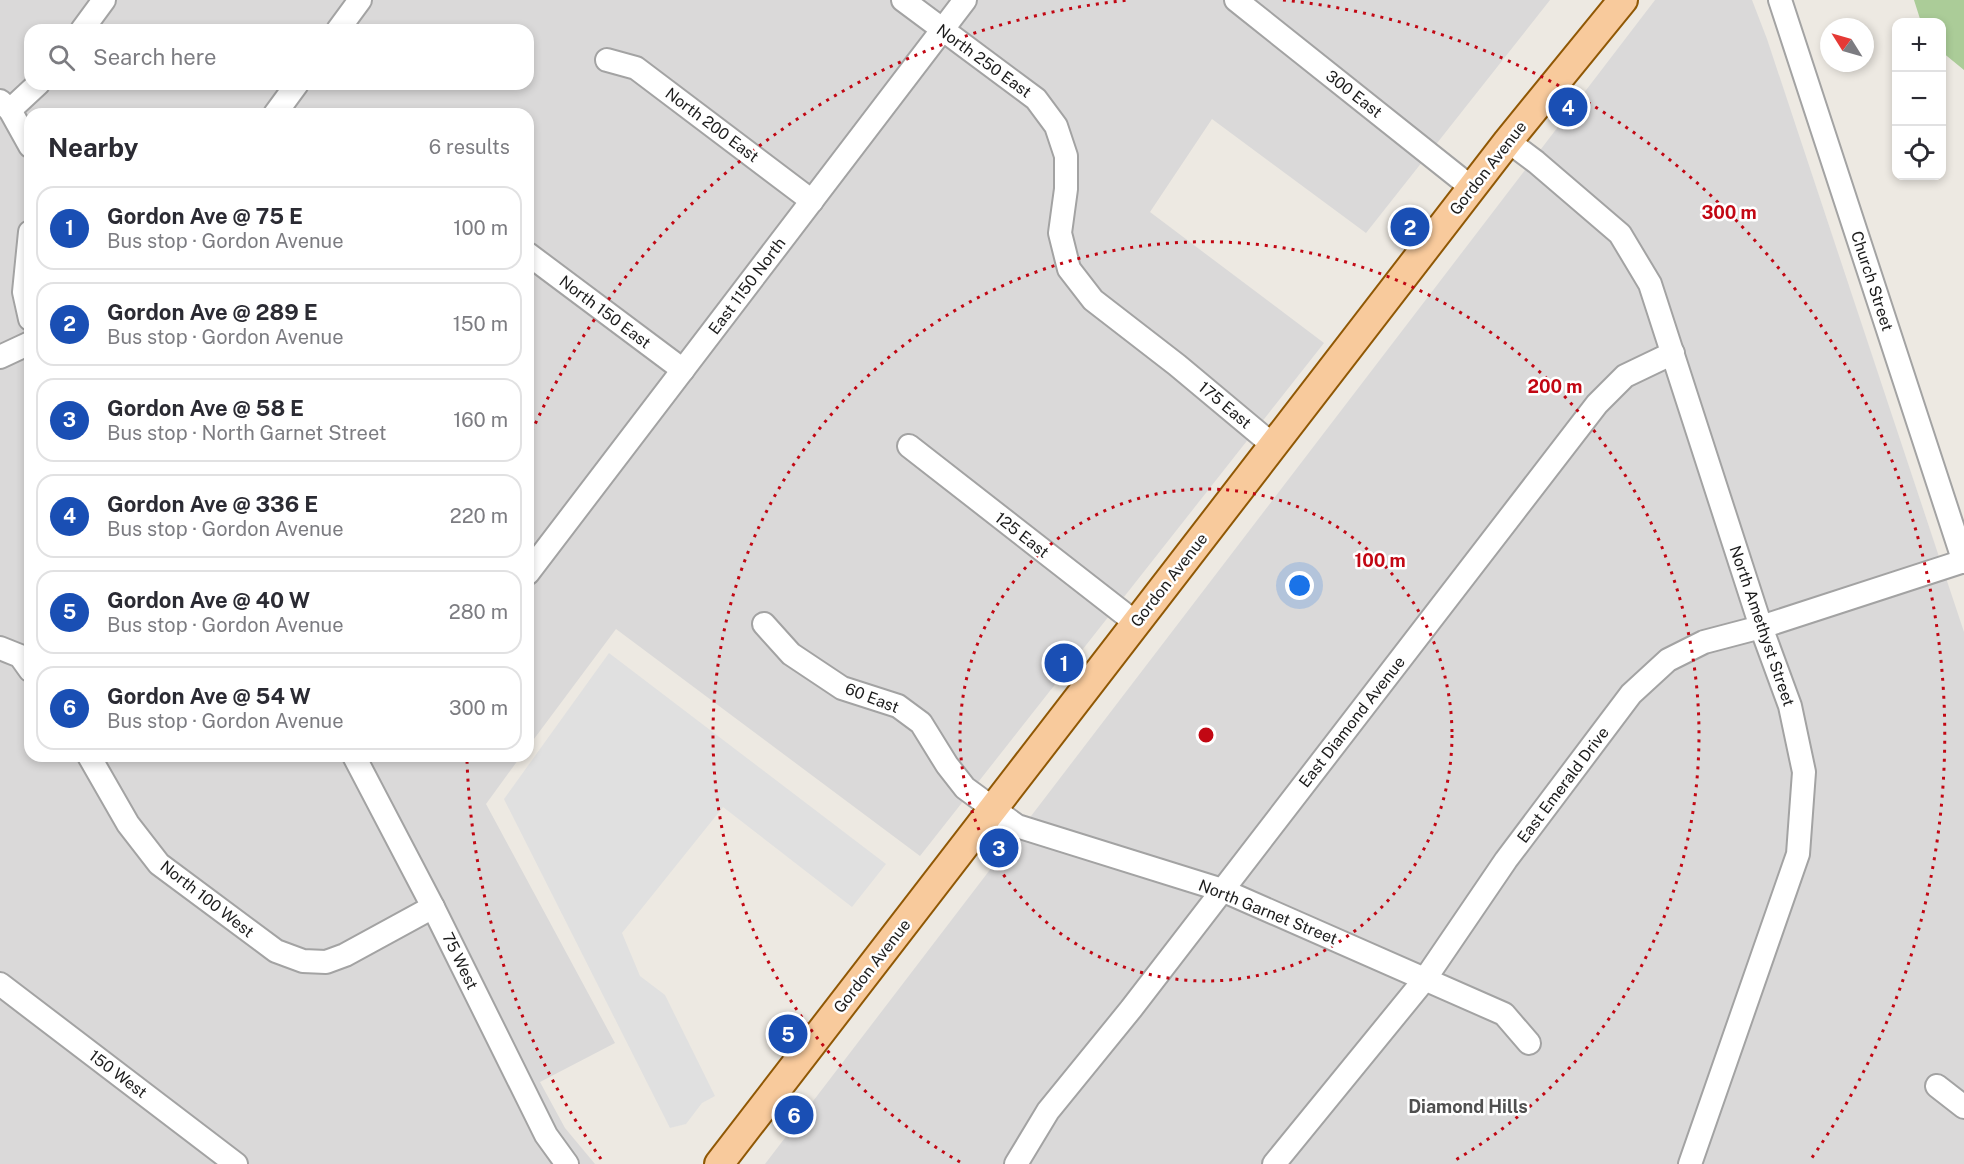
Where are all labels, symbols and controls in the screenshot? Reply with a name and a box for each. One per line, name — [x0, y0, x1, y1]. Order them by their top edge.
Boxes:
north arrow — [1820, 18, 1874, 72]
map controls — [1892, 18, 1946, 180]
button: + — [1892, 18, 1946, 72]
street label: North 250 East — [933, 20, 1035, 102]
search box — [24, 24, 534, 90]
icon: search — [45, 41, 78, 74]
text: Search here — [93, 44, 217, 70]
street label: 300 East — [1322, 66, 1386, 122]
button: − — [1892, 72, 1946, 126]
street label: North 200 East — [662, 84, 762, 166]
pin: 4 — [1548, 84, 1588, 130]
street label: Gordon Avenue — [1446, 117, 1530, 219]
button: locate — [1892, 126, 1946, 180]
text: Nearby — [48, 132, 138, 163]
text: 6 results — [429, 135, 510, 159]
text: 300 m — [1701, 202, 1757, 223]
text: Gordon Ave @ 75 E — [107, 203, 303, 229]
pin: 2 — [1390, 204, 1430, 250]
text: 1 — [65, 216, 74, 240]
text: 100 m — [453, 216, 508, 240]
text: Bus stop · Gordon Avenue — [107, 229, 344, 253]
street label: Church Street — [1847, 229, 1897, 333]
street label: East 1150 North — [704, 234, 790, 338]
street label: North 150 East — [556, 271, 654, 353]
text: Gordon Ave @ 289 E — [107, 299, 318, 325]
text: 2 — [63, 312, 76, 336]
text: 150 m — [453, 312, 508, 336]
text: Bus stop · Gordon Avenue — [107, 325, 344, 349]
text: 200 m — [1528, 376, 1582, 397]
street label: 175 East — [1195, 377, 1255, 433]
text: Gordon Ave @ 58 E — [107, 395, 304, 421]
text: 3 — [63, 408, 76, 432]
text: 160 m — [453, 408, 508, 432]
text: Bus stop · North Garnet Street — [107, 421, 387, 445]
text: Gordon Ave @ 336 E — [107, 491, 318, 517]
text: 4 — [63, 504, 76, 528]
text: 220 m — [450, 504, 508, 528]
street label: 125 East — [991, 508, 1053, 562]
text: Bus stop · Gordon Avenue — [107, 517, 344, 541]
street label: Gordon Avenue — [1127, 529, 1211, 631]
street label: North Amethyst Street — [1726, 543, 1798, 709]
text: 100 m — [1354, 550, 1406, 571]
your location — [1285, 571, 1314, 600]
text: Gordon Ave @ 40 W — [107, 587, 310, 613]
text: 5 — [63, 600, 76, 624]
text: 280 m — [449, 600, 508, 624]
text: Bus stop · Gordon Avenue — [107, 613, 344, 637]
pin: 1 — [1044, 640, 1084, 686]
street label: East Diamond Avenue — [1295, 653, 1409, 791]
street label: 60 East — [842, 679, 902, 717]
text: Gordon Ave @ 54 W — [107, 683, 311, 709]
text: 6 — [63, 696, 76, 720]
text: 300 m — [449, 696, 508, 720]
text: Bus stop · Gordon Avenue — [107, 709, 344, 733]
street label: East Emerald Drive — [1513, 723, 1613, 847]
centre of rings — [1196, 725, 1216, 745]
pin: 3 — [980, 826, 1018, 870]
street label: North 100 West — [156, 857, 258, 941]
street label: North Garnet Street — [1196, 875, 1340, 949]
street label: Gordon Avenue — [830, 915, 914, 1017]
street label: 75 West — [438, 929, 482, 993]
pin: 5 — [768, 1012, 808, 1056]
street label: 150 West — [85, 1046, 151, 1102]
pin: 6 — [774, 1092, 814, 1138]
district label: Diamond Hills — [1408, 1096, 1528, 1117]

